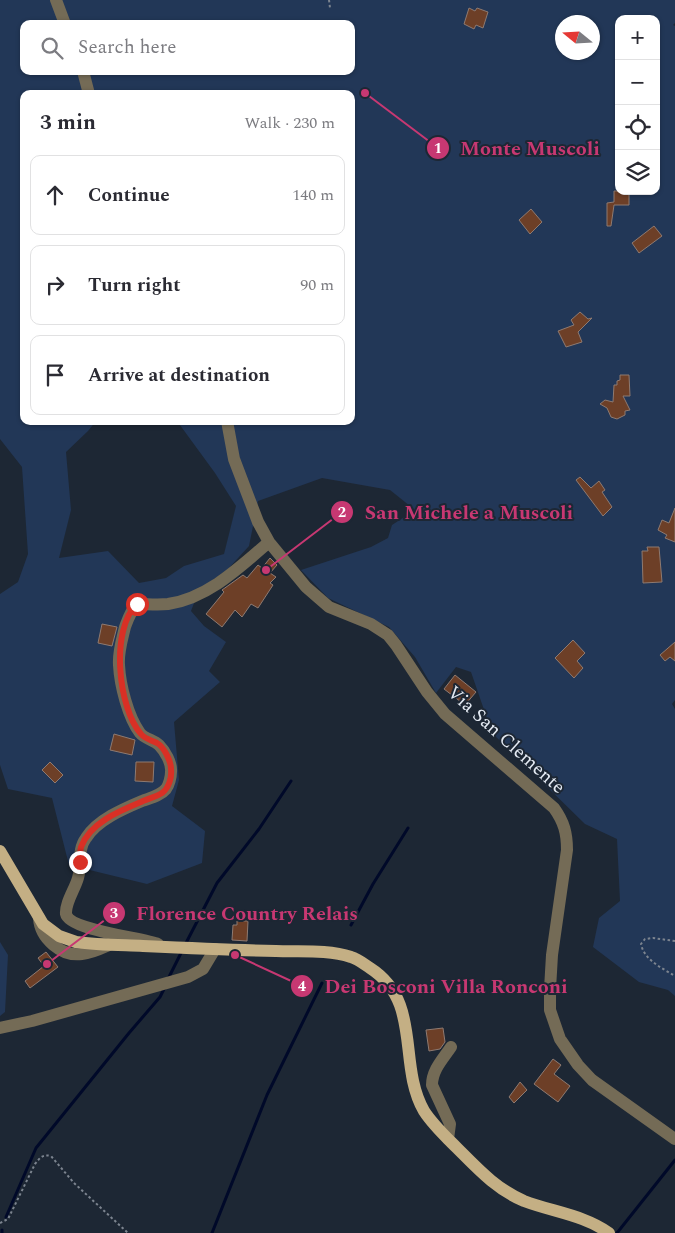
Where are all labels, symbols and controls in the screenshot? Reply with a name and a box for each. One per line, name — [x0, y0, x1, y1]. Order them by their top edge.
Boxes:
north arrow — [555, 15, 600, 60]
map controls — [615, 15, 660, 195]
button: + — [615, 15, 660, 60]
search box — [20, 20, 355, 75]
text: Search here — [78, 33, 177, 62]
icon: search — [38, 34, 66, 62]
button: − — [615, 60, 660, 105]
button: locate — [615, 105, 660, 150]
text: 3 min — [40, 107, 96, 139]
text: Walk · 230 m — [244, 111, 335, 135]
callout: Monte Muscoli — [425, 130, 610, 165]
text: Monte Muscoli — [460, 134, 600, 164]
text: 1 — [434, 137, 442, 160]
button: layers — [615, 150, 660, 195]
icon: ahead — [41, 181, 69, 209]
text: Continue — [88, 181, 170, 210]
text: 140 m — [292, 183, 334, 207]
icon: right — [41, 271, 69, 299]
text: Turn right — [88, 271, 181, 300]
text: 90 m — [300, 273, 334, 297]
icon: arrive — [41, 361, 69, 389]
text: Arrive at destination — [88, 361, 270, 390]
callout: San Michele a Muscoli — [330, 494, 583, 529]
text: San Michele a Muscoli — [365, 498, 573, 528]
text: 2 — [338, 501, 346, 524]
route start — [126, 593, 149, 616]
street label: Via San Clemente — [440, 679, 572, 801]
route end — [69, 851, 92, 874]
callout: Florence Country Relais — [101, 895, 368, 930]
text: Florence Country Relais — [136, 899, 358, 929]
text: 3 — [110, 902, 118, 925]
callout: Dei Bosconi Villa Ronconi — [289, 968, 578, 1003]
text: Dei Bosconi Villa Ronconi — [324, 972, 568, 1002]
text: 4 — [298, 975, 307, 998]

